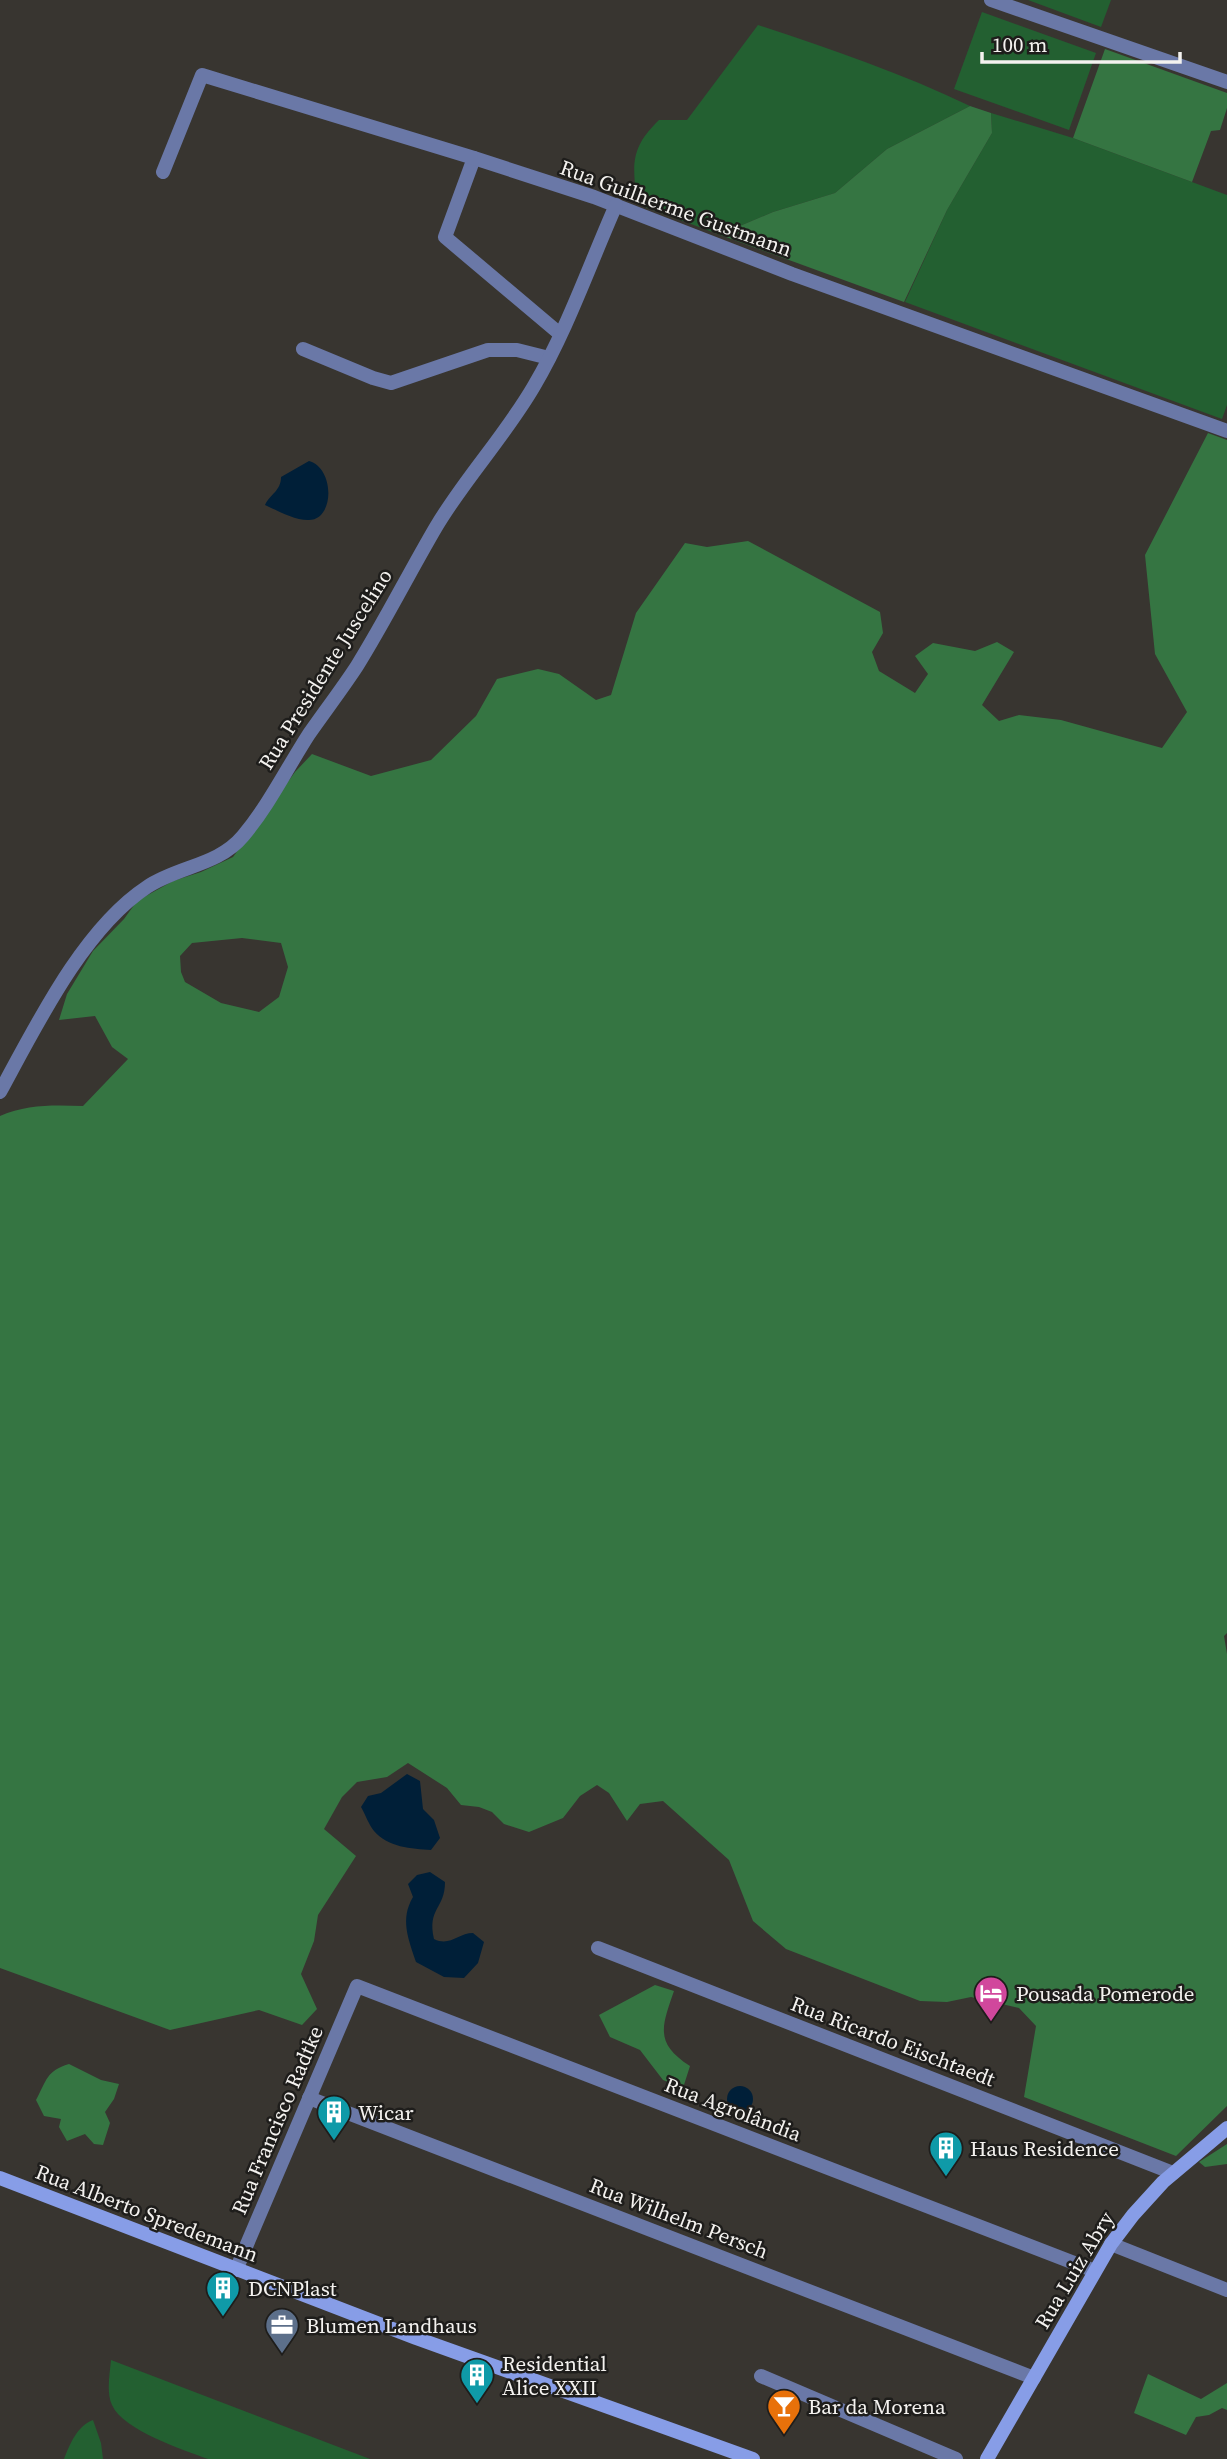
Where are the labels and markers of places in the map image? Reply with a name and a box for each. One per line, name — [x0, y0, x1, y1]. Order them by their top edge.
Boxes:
hotel icon: Pousada Pomerode — [972, 1974, 1010, 2023]
place label: Pousada Pomerode — [1016, 1979, 1195, 2008]
building icon: Wicar — [315, 2093, 353, 2142]
place label: Wicar — [358, 2098, 414, 2127]
building icon: Haus Residence — [927, 2129, 965, 2178]
place label: Haus Residence — [970, 2134, 1119, 2163]
building icon: DCNPlast — [204, 2269, 242, 2318]
place label: DCNPlast — [248, 2274, 337, 2303]
office icon: Blumen Landhaus — [263, 2306, 301, 2355]
place label: Blumen Landhaus — [306, 2311, 477, 2340]
place label: Residential Alice XXII — [502, 2349, 607, 2402]
building icon: Residential Alice XXII — [458, 2356, 496, 2405]
bar icon: Bar da Morena — [765, 2387, 803, 2436]
place label: Bar da Morena — [808, 2392, 946, 2421]

